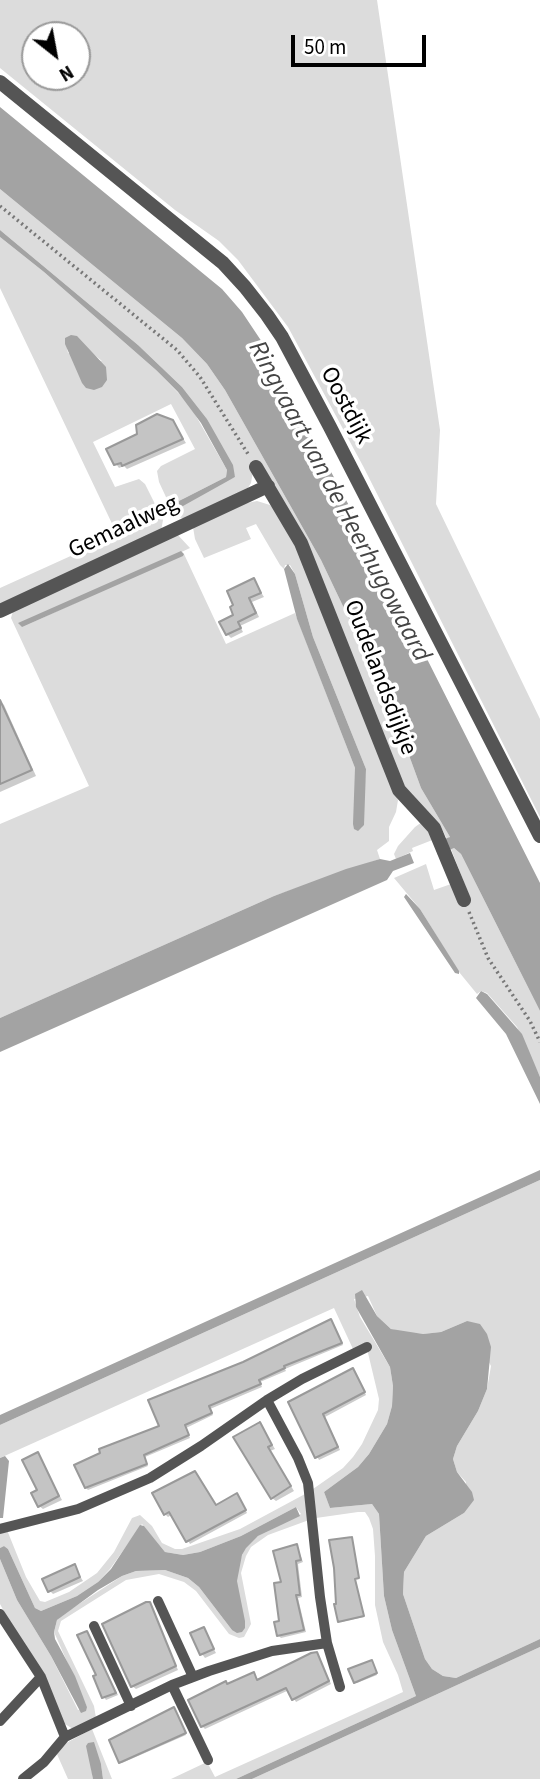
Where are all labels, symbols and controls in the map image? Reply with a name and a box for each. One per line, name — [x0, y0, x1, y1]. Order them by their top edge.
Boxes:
north arrow — [21, 21, 91, 91]
scale bar — [295, 21, 430, 65]
text: 50 m — [304, 32, 346, 62]
text: N — [54, 58, 78, 88]
water label: Ringvaart van de Heerhugowaard — [240, 336, 436, 668]
street label: Oostdijk — [313, 362, 377, 450]
street label: Gemaalweg — [65, 490, 183, 566]
street label: Oudelandsdijkje — [336, 596, 422, 760]

